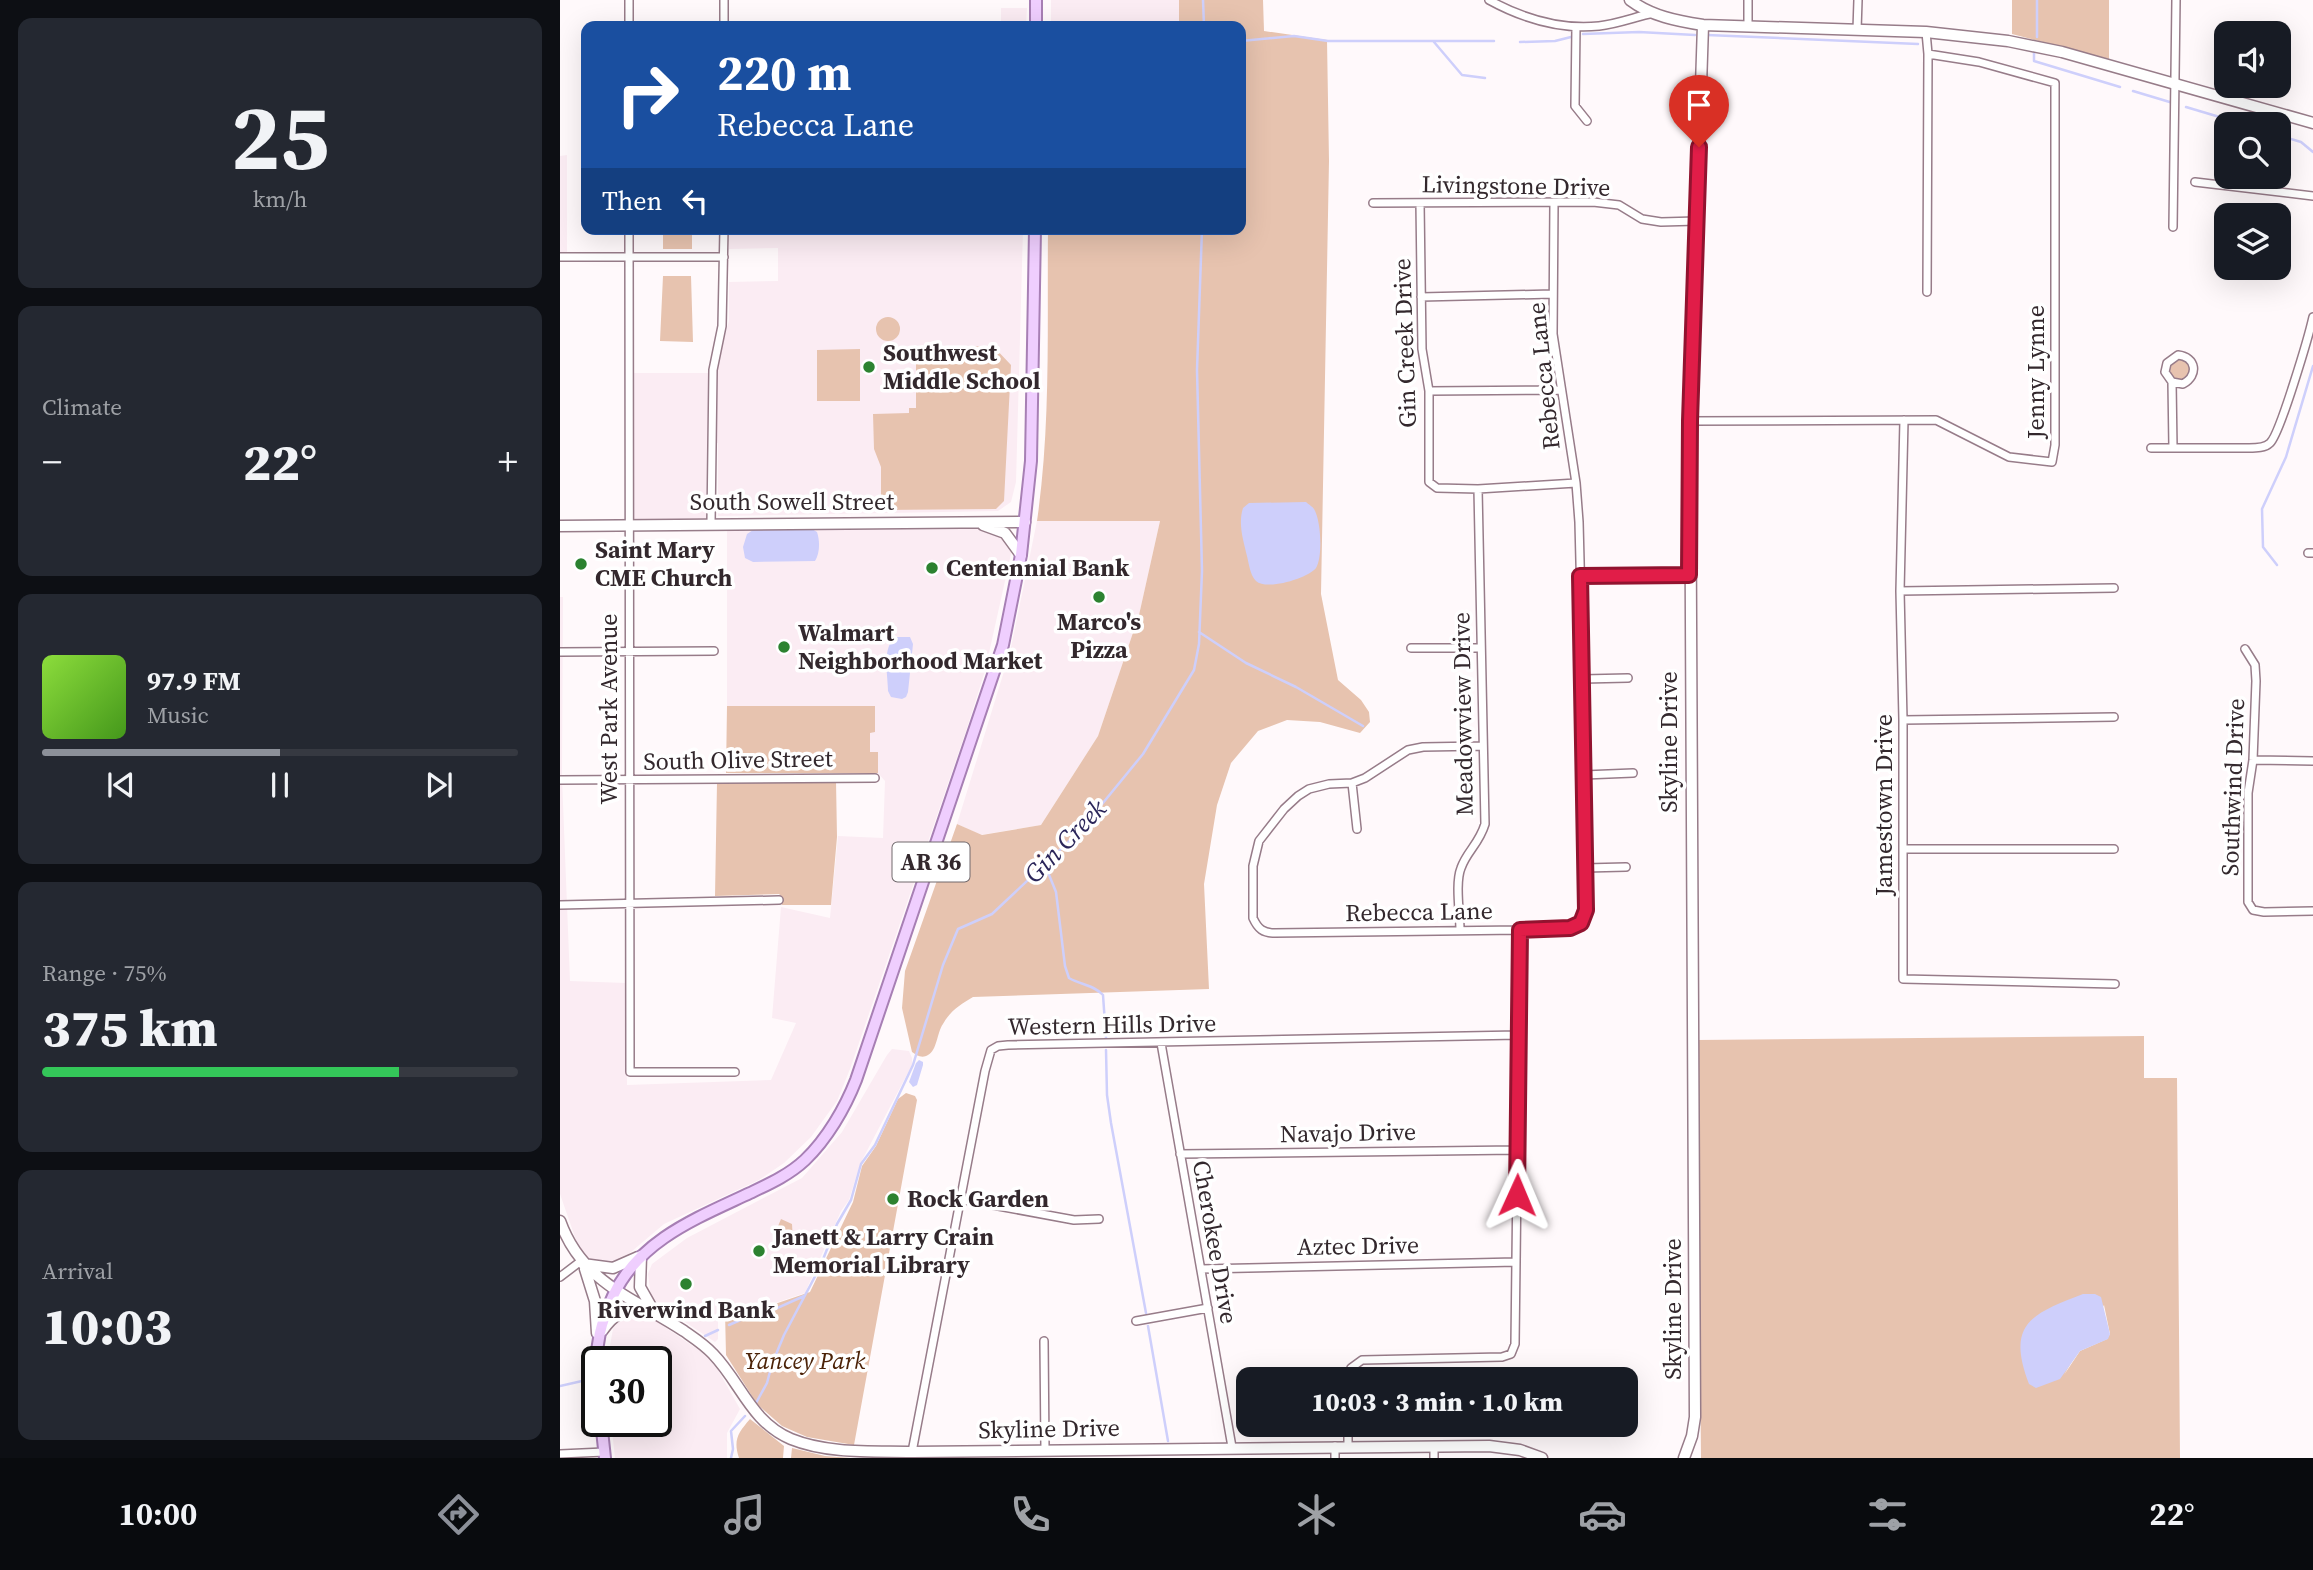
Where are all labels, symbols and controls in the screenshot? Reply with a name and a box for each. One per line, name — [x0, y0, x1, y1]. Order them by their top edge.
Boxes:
map controls — [2214, 21, 2291, 280]
button: sound — [2214, 21, 2291, 98]
text: 220 m — [717, 39, 852, 106]
icon: right — [602, 49, 693, 140]
text: 25 — [231, 75, 329, 199]
pin — [1669, 75, 1729, 147]
icon: arrive — [1680, 86, 1718, 124]
text: Rebecca Lane — [717, 103, 914, 147]
button: search — [2214, 112, 2291, 189]
street label: Livingstone Drive — [1421, 167, 1611, 204]
icon: left — [676, 182, 714, 220]
text: km/h — [253, 183, 307, 215]
text: Then — [602, 183, 662, 219]
button: layers — [2214, 203, 2291, 280]
street label: Gin Creek Drive — [1385, 258, 1424, 428]
street label: Rebecca Lane — [1519, 301, 1568, 451]
street label: Jenny Lynne — [2019, 305, 2052, 440]
place label: Southwest Middle School — [883, 336, 1041, 397]
marker: Southwest Middle School — [861, 359, 877, 375]
text: Climate — [42, 391, 122, 423]
text: 22° — [243, 426, 317, 497]
text: − — [42, 436, 62, 488]
text: + — [498, 436, 518, 488]
street label: South Sowell Street — [690, 485, 894, 518]
place label: Saint Mary CME Church — [595, 533, 733, 594]
place label: Centennial Bank — [946, 551, 1130, 584]
marker: Saint Mary CME Church — [573, 556, 589, 572]
marker: Centennial Bank — [924, 560, 940, 576]
marker: Marco's Pizza — [1091, 589, 1107, 605]
place label: Marco's Pizza — [1057, 605, 1141, 666]
street label: Meadowview Drive — [1444, 612, 1481, 816]
street label: West Park Avenue — [592, 613, 625, 805]
place label: Walmart Neighborhood Market — [798, 616, 1043, 677]
marker: Walmart Neighborhood Market — [776, 639, 792, 655]
text: 97.9 FM — [147, 663, 241, 699]
street label: Skyline Drive — [1652, 671, 1685, 813]
street label: Southwind Drive — [2213, 698, 2252, 876]
text: Music — [147, 699, 209, 731]
street label: Jamestown Drive — [1867, 714, 1900, 897]
street label: South Olive Street — [643, 741, 833, 778]
icon: previous — [102, 766, 140, 804]
icon: pause — [261, 766, 299, 804]
icon: next — [420, 766, 458, 804]
water label: Gin Creek — [1016, 791, 1115, 891]
road number: AR 36 — [892, 842, 970, 882]
street label: Rebecca Lane — [1345, 894, 1493, 929]
text: Range · 75% — [42, 957, 167, 989]
text: 375 km — [42, 992, 218, 1063]
street label: Western Hills Drive — [1007, 1006, 1217, 1043]
street label: Navajo Drive — [1280, 1115, 1416, 1150]
street label: Cherokee Drive — [1185, 1158, 1246, 1326]
position arrow — [1480, 1158, 1554, 1232]
place label: Rock Garden — [907, 1182, 1049, 1215]
marker: Rock Garden — [885, 1191, 901, 1207]
place label: Janett & Larry Crain Memorial Library — [771, 1220, 994, 1281]
street label: Aztec Drive — [1297, 1228, 1419, 1263]
street label: Skyline Drive — [1656, 1238, 1689, 1380]
marker: Janett & Larry Crain Memorial Library — [751, 1243, 767, 1259]
text: Arrival — [42, 1255, 113, 1287]
marker: Riverwind Bank — [678, 1276, 694, 1292]
text: 10:03 — [42, 1290, 172, 1361]
place label: Riverwind Bank — [597, 1293, 776, 1326]
park label: Yancey Park — [745, 1344, 866, 1377]
speed limit sign: 30 — [581, 1346, 672, 1437]
text: 10:03 · 3 min · 1.0 km — [1311, 1384, 1563, 1420]
street label: Skyline Drive — [978, 1411, 1120, 1446]
icon: directions — [434, 1490, 483, 1539]
icon: music — [720, 1490, 769, 1539]
icon: phone — [1006, 1490, 1055, 1539]
icon: climate — [1292, 1490, 1341, 1539]
icon: car — [1578, 1490, 1627, 1539]
icon: filters — [1863, 1490, 1912, 1539]
text: 10:00 — [118, 1492, 197, 1536]
text: 22° — [2149, 1492, 2195, 1536]

